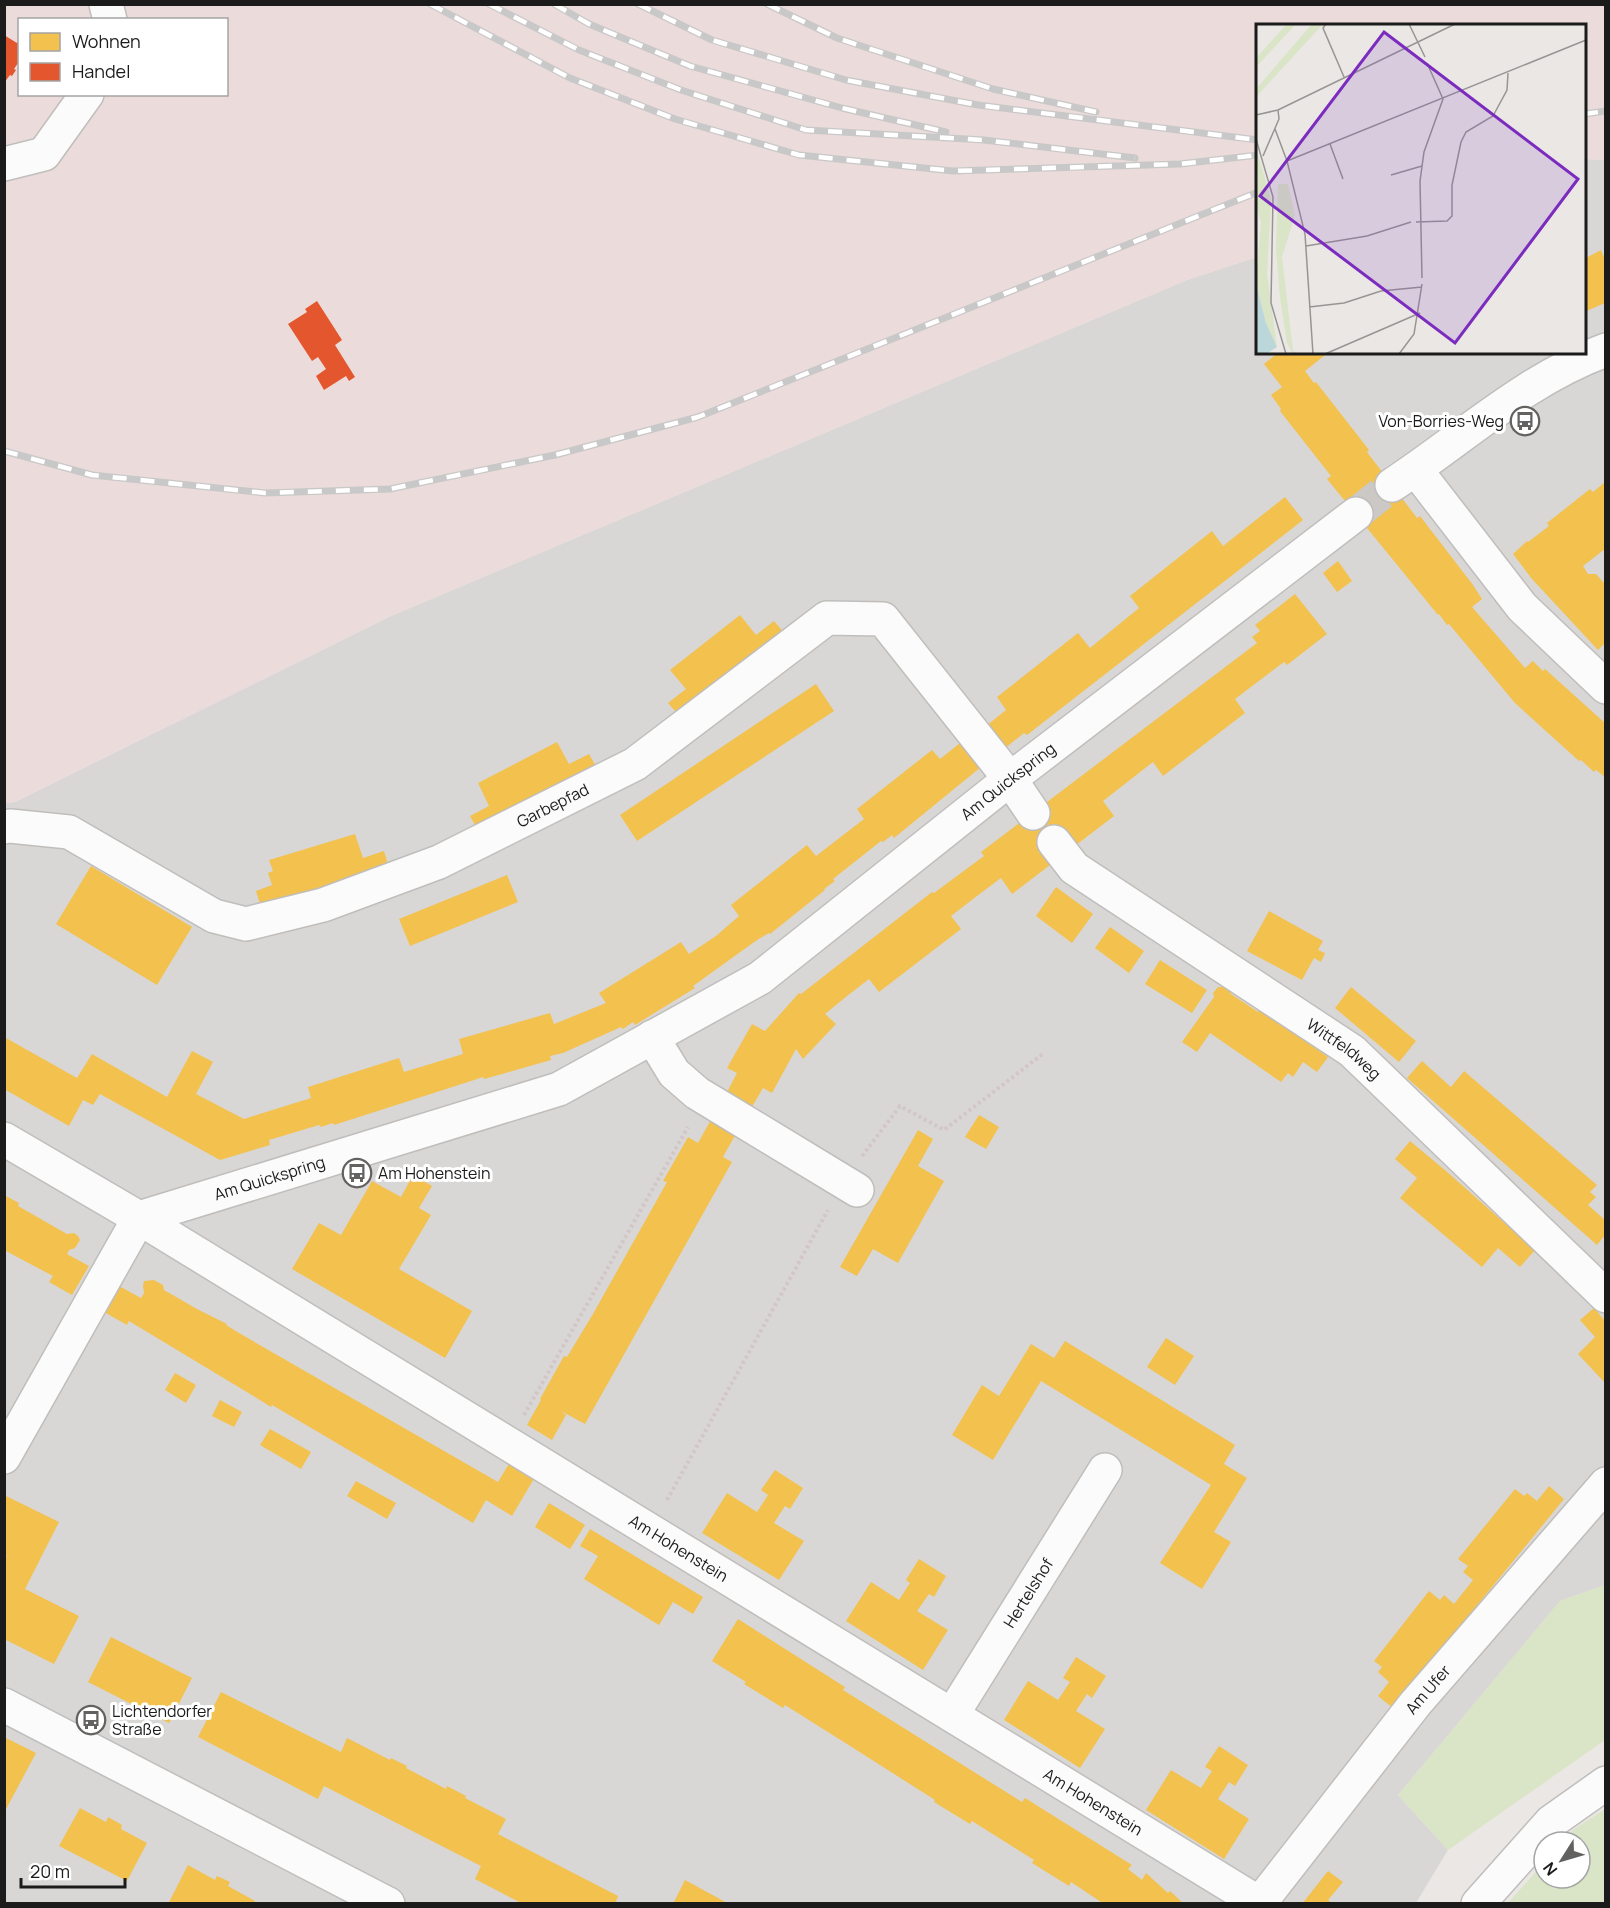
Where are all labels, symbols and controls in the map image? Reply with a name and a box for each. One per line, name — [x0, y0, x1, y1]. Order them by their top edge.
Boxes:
legend — [18, 18, 228, 96]
inset map — [1256, 24, 1586, 354]
text: Wohnen — [72, 29, 141, 53]
text: Handel — [72, 59, 130, 83]
bus stop icon: Von-Borries-Weg — [1509, 405, 1541, 437]
place label: Von-Borries-Weg — [1378, 410, 1504, 432]
street label: Am Quickspring — [956, 737, 1060, 825]
street label: Garbepfad — [513, 778, 592, 832]
street label: Wittfeldweg — [1302, 1013, 1386, 1085]
street label: Am Quickspring — [211, 1151, 328, 1205]
bus stop icon: Am Hohenstein — [341, 1157, 373, 1189]
place label: Am Hohenstein — [378, 1162, 491, 1184]
street label: Am Hohenstein — [625, 1509, 732, 1587]
street label: Hertelshof — [998, 1554, 1059, 1632]
street label: Am Ufer — [1400, 1660, 1455, 1719]
place label: Lichtendorfer Straße — [112, 1700, 212, 1740]
bus stop icon: Lichtendorfer Straße — [75, 1704, 107, 1736]
street label: Am Hohenstein — [1039, 1763, 1147, 1840]
north arrow — [1532, 1830, 1592, 1890]
scale bar — [21, 1851, 124, 1889]
text: N — [1538, 1858, 1562, 1880]
text: 20 m — [30, 1859, 70, 1883]

